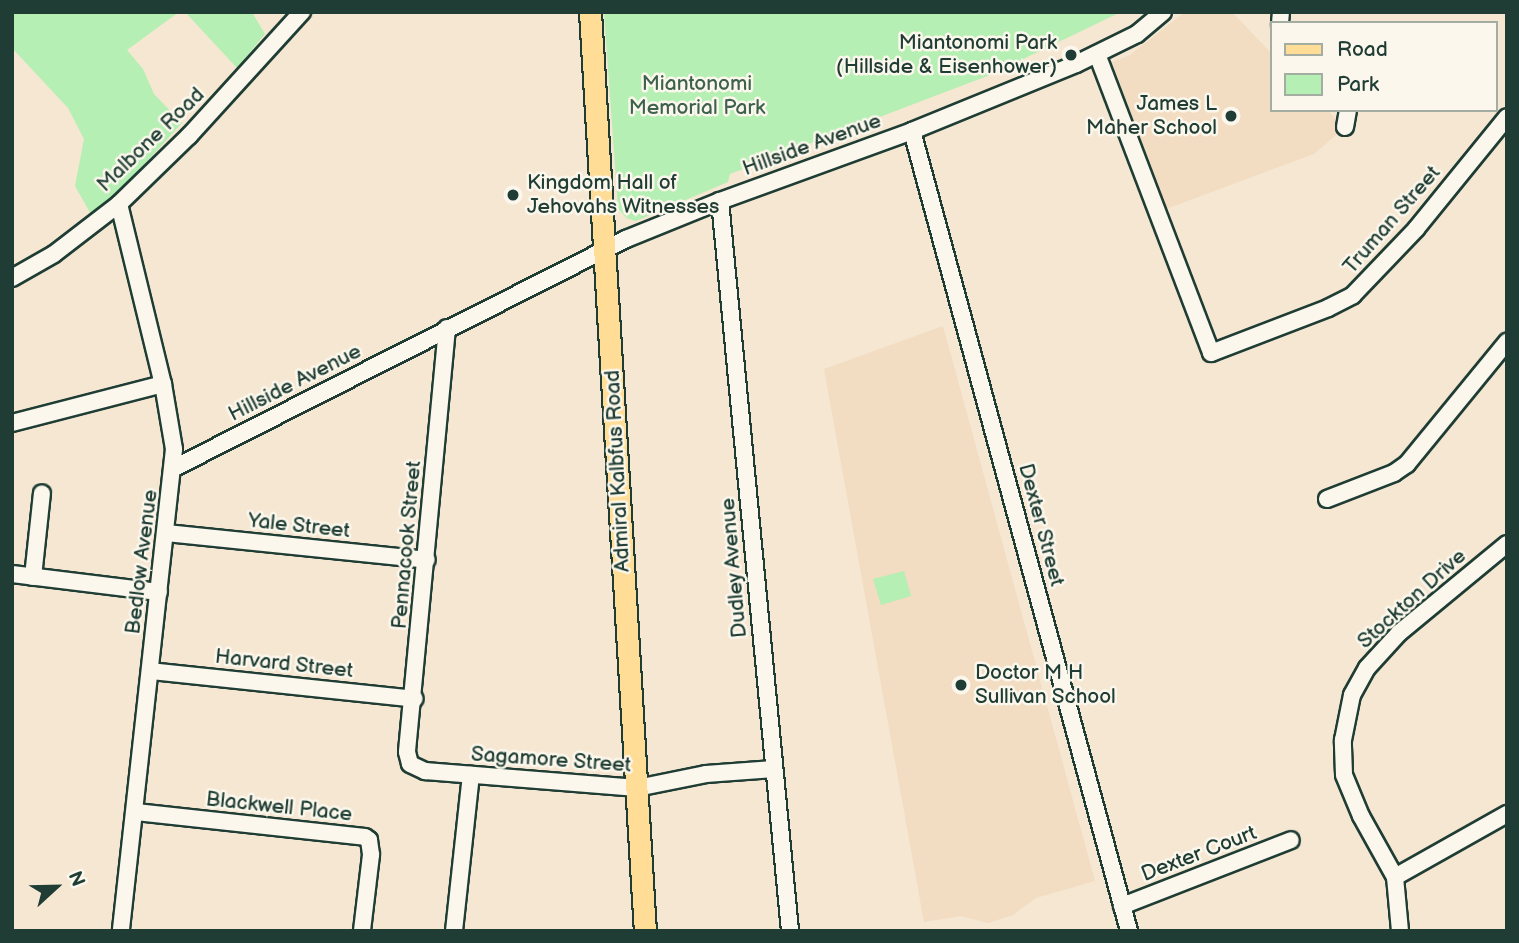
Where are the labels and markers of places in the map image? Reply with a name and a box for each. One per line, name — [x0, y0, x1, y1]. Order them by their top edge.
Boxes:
place label: Miantonomi Park (Hillside & Eisenhower) — [836, 30, 1057, 80]
marker: Miantonomi Park (Hillside & Eisenhower) — [1063, 47, 1079, 63]
place label: James L Maher School — [1086, 91, 1217, 141]
marker: James L Maher School — [1223, 108, 1239, 124]
place label: Kingdom Hall of Jehovahs Witnesses — [527, 170, 720, 220]
marker: Kingdom Hall of Jehovahs Witnesses — [505, 187, 521, 203]
place label: Doctor M H Sullivan School — [975, 660, 1116, 710]
marker: Doctor M H Sullivan School — [953, 677, 969, 693]

